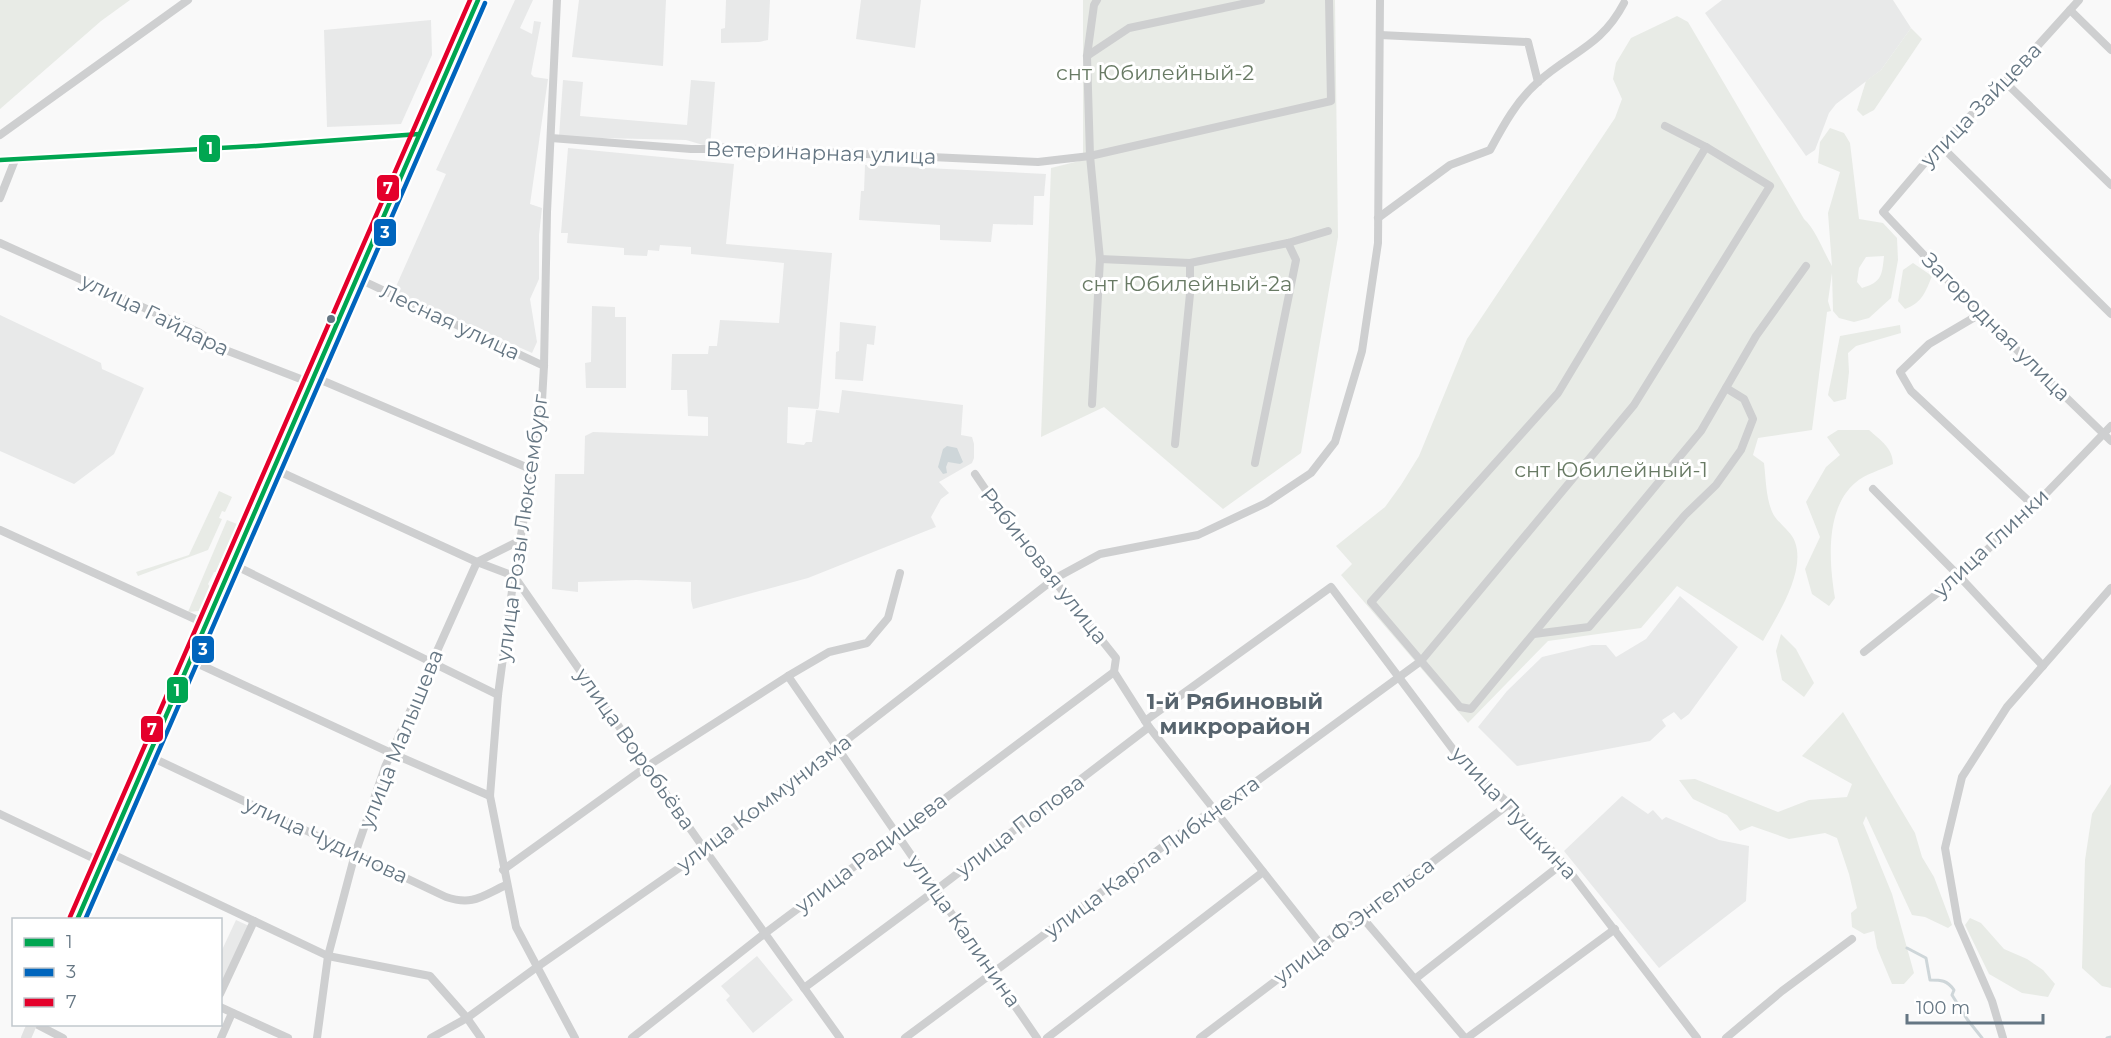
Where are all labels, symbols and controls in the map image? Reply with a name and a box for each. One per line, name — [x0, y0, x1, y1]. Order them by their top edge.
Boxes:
street label: улица Зайцева — [1914, 37, 2046, 173]
park label: снт Юбилейный-2 — [1056, 60, 1254, 85]
line badge: 1 — [198, 134, 221, 163]
street label: Ветеринарная улица — [705, 136, 937, 169]
text: 1 — [207, 139, 213, 158]
line badge: 7 — [376, 174, 400, 202]
text: 7 — [383, 179, 393, 198]
line badge: 3 — [373, 218, 397, 247]
text: 3 — [379, 223, 390, 242]
street label: Загородная улица — [1917, 247, 2076, 406]
street label: улица Гайдара — [76, 267, 233, 361]
park label: снт Юбилейный-2а — [1082, 271, 1292, 296]
street label: Лесная улица — [376, 278, 524, 365]
unlabelled marker — [325, 313, 337, 325]
street label: улица Розы Люксембург — [490, 393, 553, 664]
park label: снт Юбилейный-1 — [1514, 457, 1708, 482]
street label: Рябиновая улица — [976, 483, 1113, 649]
street label: улица Глинки — [1927, 483, 2053, 603]
line badge: 3 — [191, 635, 215, 664]
text: 3 — [197, 640, 208, 659]
street label: улица Малышева — [353, 646, 448, 833]
street label: улица Воробьёва — [570, 662, 701, 834]
line badge: 1 — [166, 676, 189, 704]
text: 1 — [174, 681, 180, 700]
district label: 1-й Рябиновый микрорайон — [1147, 688, 1323, 740]
line badge: 7 — [140, 715, 164, 743]
text: 7 — [147, 720, 157, 739]
street label: улица Коммунизма — [671, 729, 856, 877]
street label: улица Пушкина — [1446, 740, 1582, 884]
street label: улица Попова — [950, 769, 1089, 883]
street label: улица Карла Либкнехта — [1038, 770, 1264, 944]
street label: улица Радищева — [789, 787, 951, 918]
street label: улица Чудинова — [239, 790, 412, 888]
street label: улица Калинина — [902, 849, 1026, 1012]
street label: улица Ф.Энгельса — [1268, 852, 1439, 990]
legend — [12, 918, 222, 1026]
text: 1 — [66, 931, 73, 953]
text: 3 — [66, 961, 76, 983]
scale bar — [1907, 987, 2044, 1025]
text: 7 — [66, 991, 77, 1013]
text: 100 m — [1916, 997, 1970, 1019]

